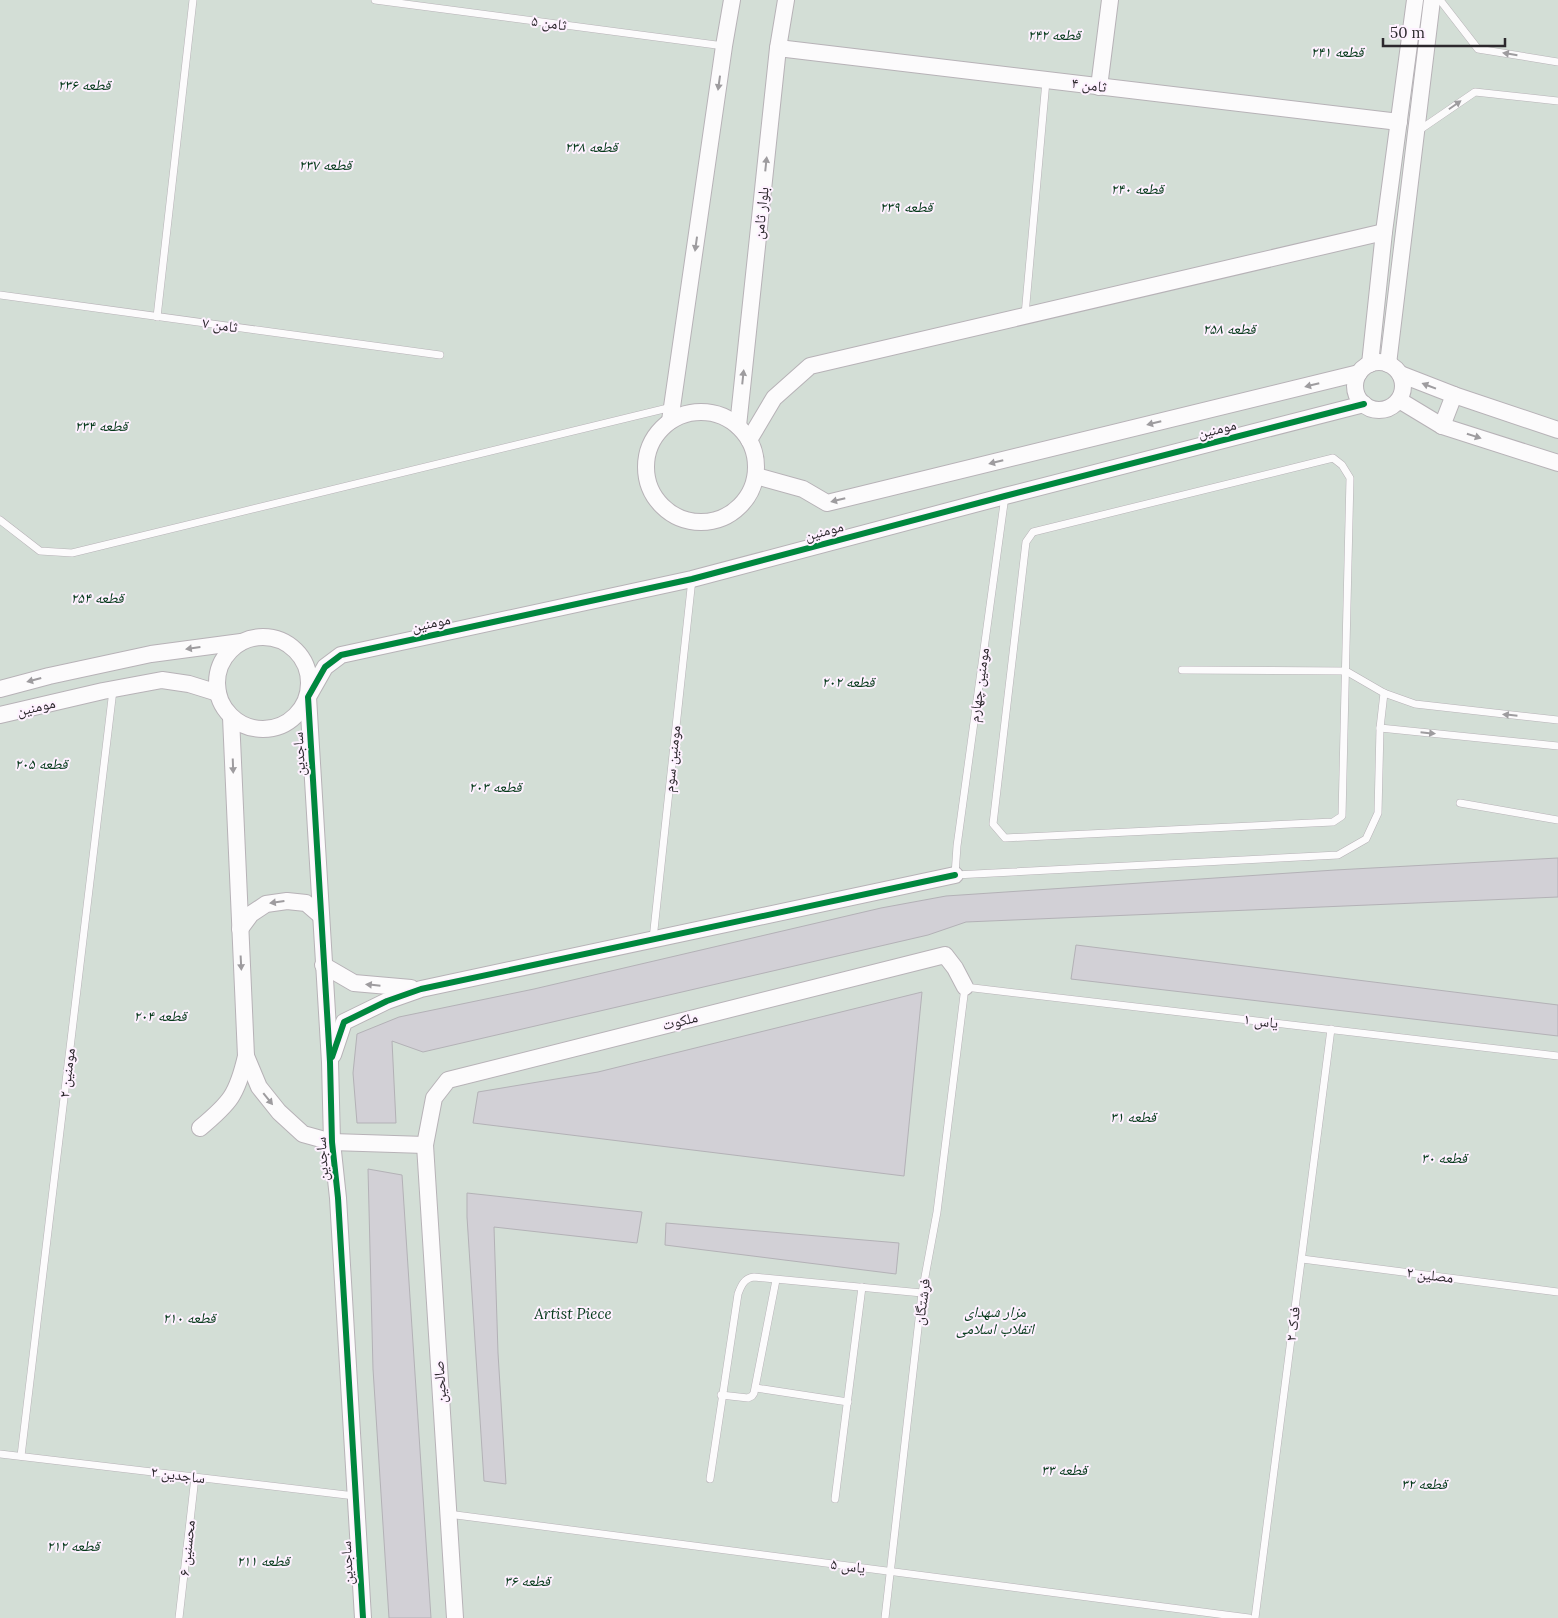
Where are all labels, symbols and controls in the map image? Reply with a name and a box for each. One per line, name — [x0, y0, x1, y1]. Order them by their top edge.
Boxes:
street label: ثامن ۵ — [530, 11, 568, 35]
scale bar — [1383, 15, 1506, 47]
text: 50 m — [1390, 23, 1425, 42]
park label: قطعه ۲۴۲ — [1028, 25, 1083, 44]
park label: قطعه ۲۴۱ — [1311, 42, 1366, 61]
one-way arrow — [1502, 50, 1518, 58]
street label: ثامن ۴ — [1070, 73, 1108, 97]
park label: قطعه ۲۳۶ — [58, 75, 113, 94]
one-way arrow — [715, 75, 723, 91]
one-way arrow — [1449, 100, 1462, 110]
park label: قطعه ۲۳۸ — [565, 137, 620, 156]
park label: قطعه ۲۳۷ — [299, 155, 354, 174]
one-way arrow — [762, 155, 770, 171]
park label: قطعه ۲۴۰ — [1111, 179, 1166, 198]
street label: بلوار ثامن — [748, 186, 774, 240]
park label: قطعه ۲۳۹ — [880, 197, 935, 216]
one-way arrow — [691, 236, 699, 252]
street label: ثامن ۷ — [201, 313, 239, 337]
park label: قطعه ۲۵۸ — [1203, 319, 1258, 338]
one-way arrow — [739, 369, 747, 385]
one-way arrow — [1304, 381, 1319, 389]
one-way arrow — [1422, 381, 1436, 389]
street label: مومنین — [1196, 415, 1239, 443]
park label: قطعه ۲۳۴ — [75, 416, 130, 435]
one-way arrow — [1146, 419, 1161, 427]
one-way arrow — [1466, 433, 1481, 441]
one-way arrow — [988, 458, 1003, 466]
one-way arrow — [830, 496, 845, 504]
street label: مومنین — [802, 516, 846, 546]
park label: قطعه ۲۵۴ — [71, 588, 126, 607]
street label: مومنین — [410, 609, 452, 637]
one-way arrow — [185, 645, 201, 653]
street label: مومنین چهارم — [964, 646, 994, 724]
park label: قطعه ۲۰۲ — [822, 672, 877, 691]
one-way arrow — [26, 677, 41, 685]
street label: مومنین — [15, 693, 58, 721]
one-way arrow — [1501, 711, 1517, 719]
street label: مومنین سوم — [659, 724, 685, 794]
one-way arrow — [1420, 729, 1436, 737]
street label: ساجدین — [288, 731, 310, 777]
park label: قطعه ۲۰۵ — [15, 754, 70, 773]
one-way arrow — [230, 758, 238, 774]
park label: قطعه ۲۰۳ — [469, 777, 524, 796]
one-way arrow — [269, 899, 285, 907]
one-way arrow — [238, 955, 246, 971]
one-way arrow — [364, 981, 380, 989]
park label: قطعه ۲۰۴ — [134, 1006, 189, 1025]
street label: ملکوت — [660, 1007, 700, 1034]
street label: یاس ۱ — [1242, 1009, 1280, 1033]
street label: مومنین ۲ — [54, 1047, 80, 1099]
one-way arrow — [263, 1092, 274, 1105]
park label: قطعه ۳۱ — [1110, 1107, 1158, 1126]
street label: ساجدین — [310, 1136, 334, 1182]
park label: قطعه ۳۰ — [1421, 1148, 1469, 1167]
street label: مصلین ۲ — [1405, 1262, 1455, 1288]
street label: فرشتگان — [909, 1277, 935, 1327]
park label: مزار شهدای انقلاب اسلامی — [956, 1302, 1035, 1338]
park label: Artist Piece — [533, 1304, 612, 1323]
street label: فدک ۲ — [1281, 1305, 1304, 1342]
park label: قطعه ۲۱۰ — [163, 1308, 218, 1327]
street label: صالحین — [429, 1360, 451, 1404]
park label: قطعه ۳۳ — [1041, 1460, 1089, 1479]
street label: ساجدین ۲ — [150, 1462, 207, 1488]
park label: قطعه ۳۲ — [1401, 1474, 1449, 1493]
street label: محسنین ۶ — [174, 1519, 200, 1577]
park label: قطعه ۲۱۲ — [47, 1536, 102, 1555]
street label: ساجدین — [336, 1540, 358, 1586]
park label: قطعه ۲۱۱ — [237, 1551, 292, 1570]
street label: یاس ۵ — [829, 1554, 867, 1578]
park label: قطعه ۳۶ — [504, 1571, 552, 1590]

